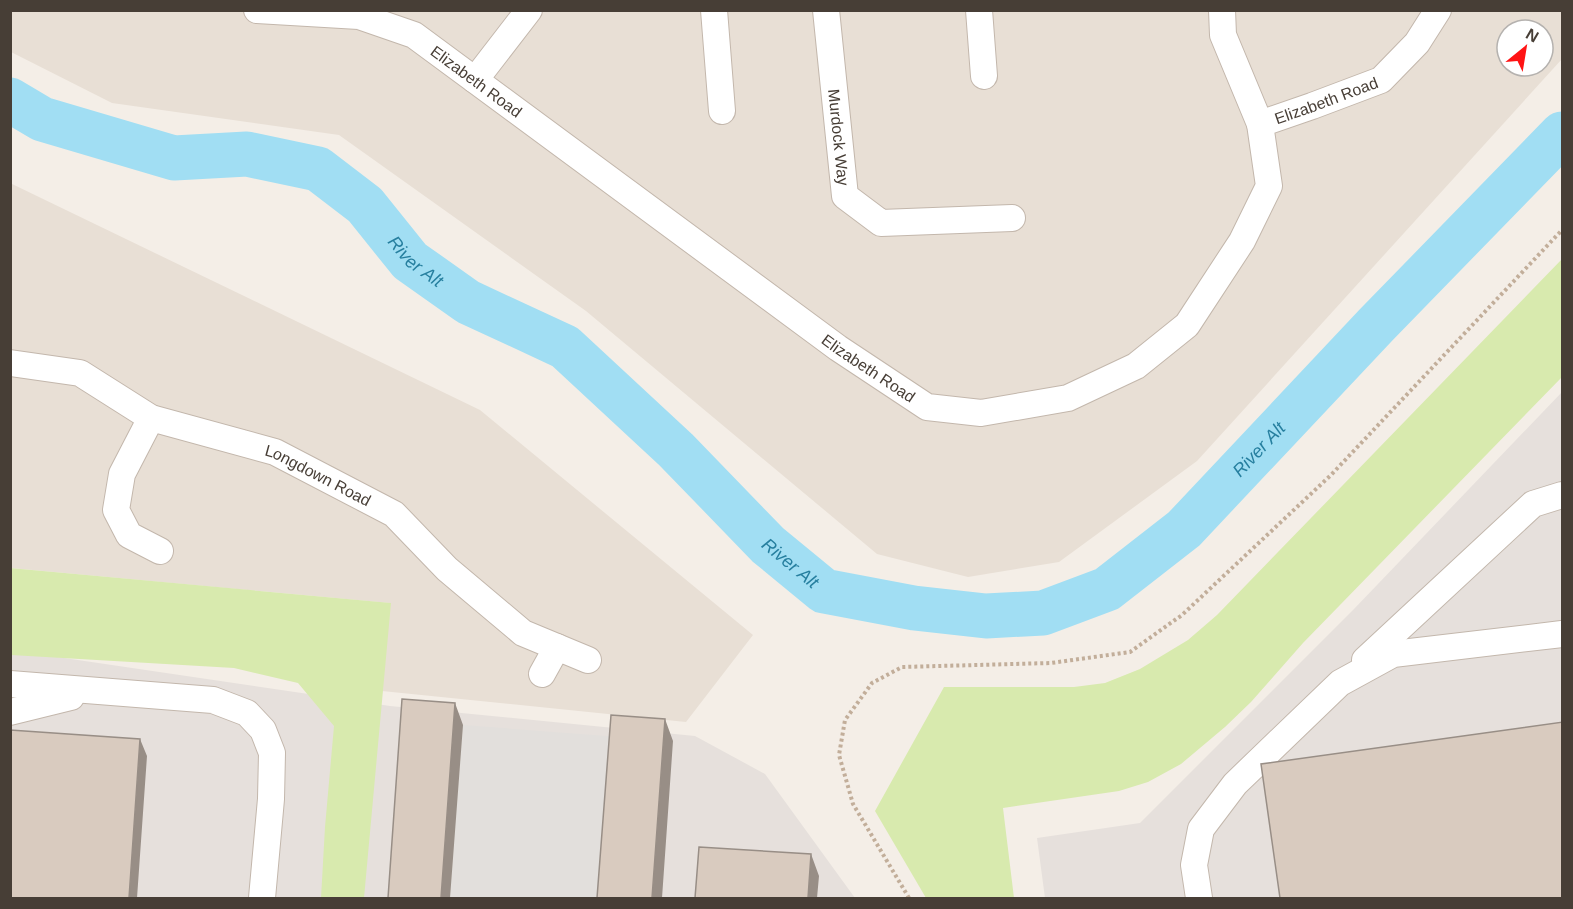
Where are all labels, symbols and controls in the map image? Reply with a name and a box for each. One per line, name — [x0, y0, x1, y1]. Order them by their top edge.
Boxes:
north arrow — [1495, 18, 1555, 78]
text: N — [1523, 25, 1542, 46]
street label: Elizabeth Road — [427, 42, 525, 121]
street label: Elizabeth Road — [1273, 74, 1380, 127]
street label: Murdock Way — [825, 88, 852, 187]
water label: River Alt — [384, 232, 448, 292]
street label: Elizabeth Road — [818, 331, 918, 406]
water label: River Alt — [1228, 417, 1290, 481]
street label: Longdown Road — [263, 442, 374, 509]
water label: River Alt — [758, 534, 823, 593]

